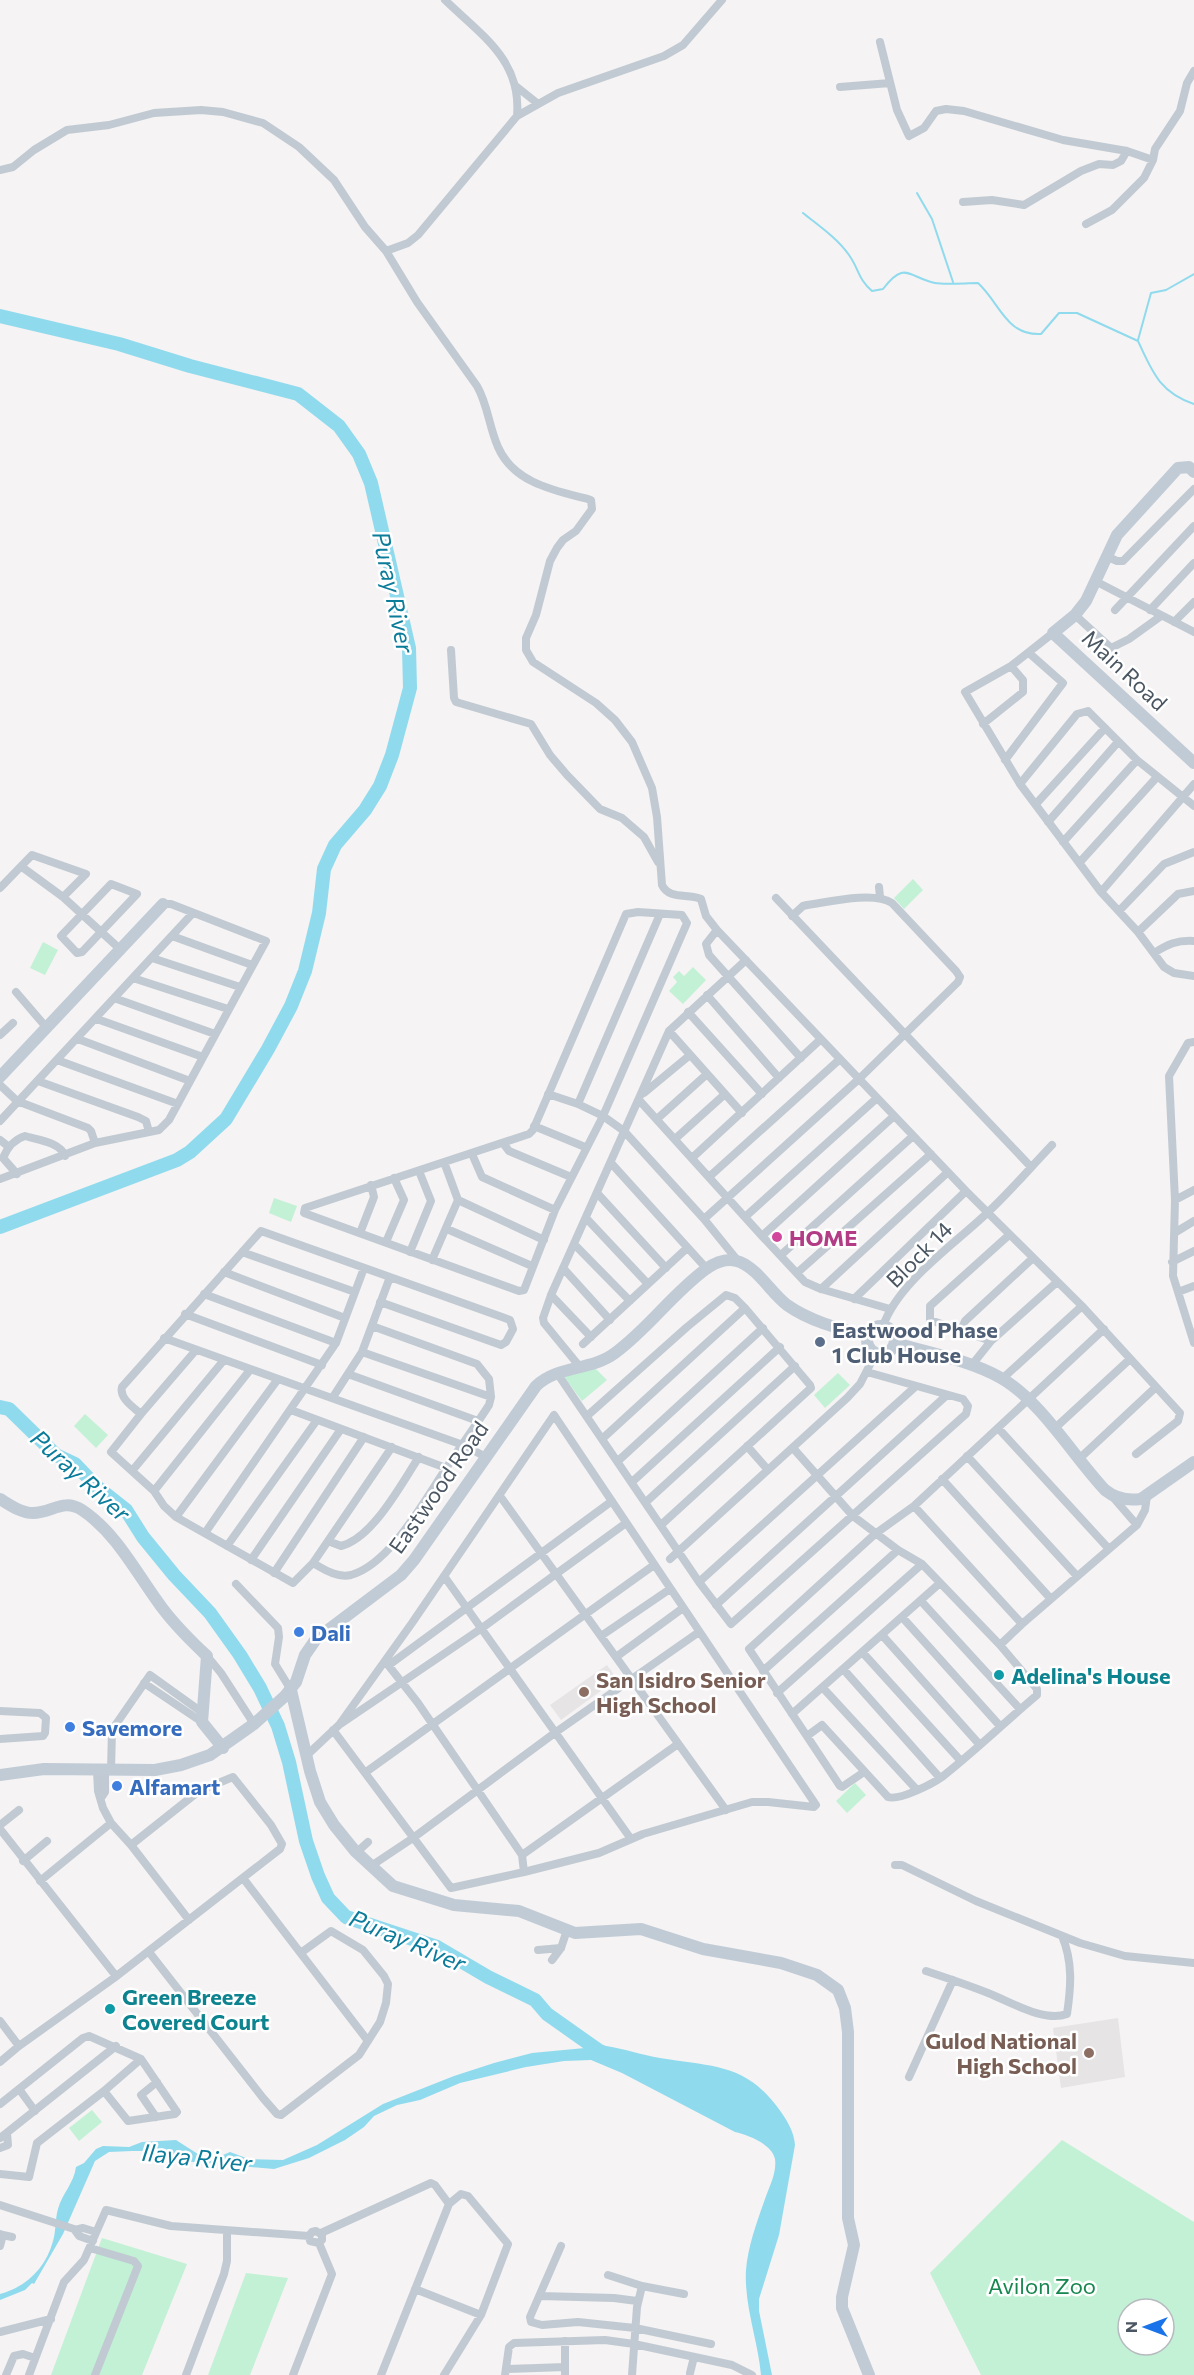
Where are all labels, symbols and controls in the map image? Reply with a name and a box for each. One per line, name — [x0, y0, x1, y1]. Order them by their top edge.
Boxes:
water label: Puray River — [367, 529, 421, 657]
street label: Main Road — [1077, 624, 1173, 716]
street label: Block 14 — [880, 1215, 958, 1293]
place label: HOME — [789, 1224, 857, 1251]
marker: HOME — [770, 1230, 784, 1244]
place label: Eastwood Phase 1 Club House — [832, 1316, 998, 1368]
marker: Eastwood Phase 1 Club House — [813, 1335, 827, 1349]
street label: Eastwood Road — [382, 1416, 494, 1558]
water label: Puray River — [25, 1423, 138, 1528]
place label: Dali — [311, 1619, 351, 1646]
marker: Dali — [292, 1625, 306, 1639]
place label: Adelina's House — [1011, 1662, 1171, 1689]
place label: San Isidro Senior High School — [596, 1666, 766, 1718]
marker: Adelina's House — [992, 1668, 1006, 1682]
marker: San Isidro Senior High School — [577, 1685, 591, 1699]
place label: Savemore — [82, 1714, 182, 1741]
marker: Savemore — [63, 1720, 77, 1734]
place label: Alfamart — [129, 1773, 220, 1800]
marker: Alfamart — [110, 1779, 124, 1793]
water label: Puray River — [346, 1903, 472, 1978]
place label: Green Breeze Covered Court — [122, 1983, 269, 2035]
marker: Green Breeze Covered Court — [103, 2002, 117, 2016]
place label: Gulod National High School — [925, 2027, 1077, 2079]
marker: Gulod National High School — [1082, 2046, 1096, 2060]
water label: Ilaya River — [140, 2137, 255, 2177]
park label: Avilon Zoo — [988, 2272, 1096, 2299]
north arrow — [1116, 2297, 1176, 2357]
text: N — [1121, 2321, 1140, 2333]

